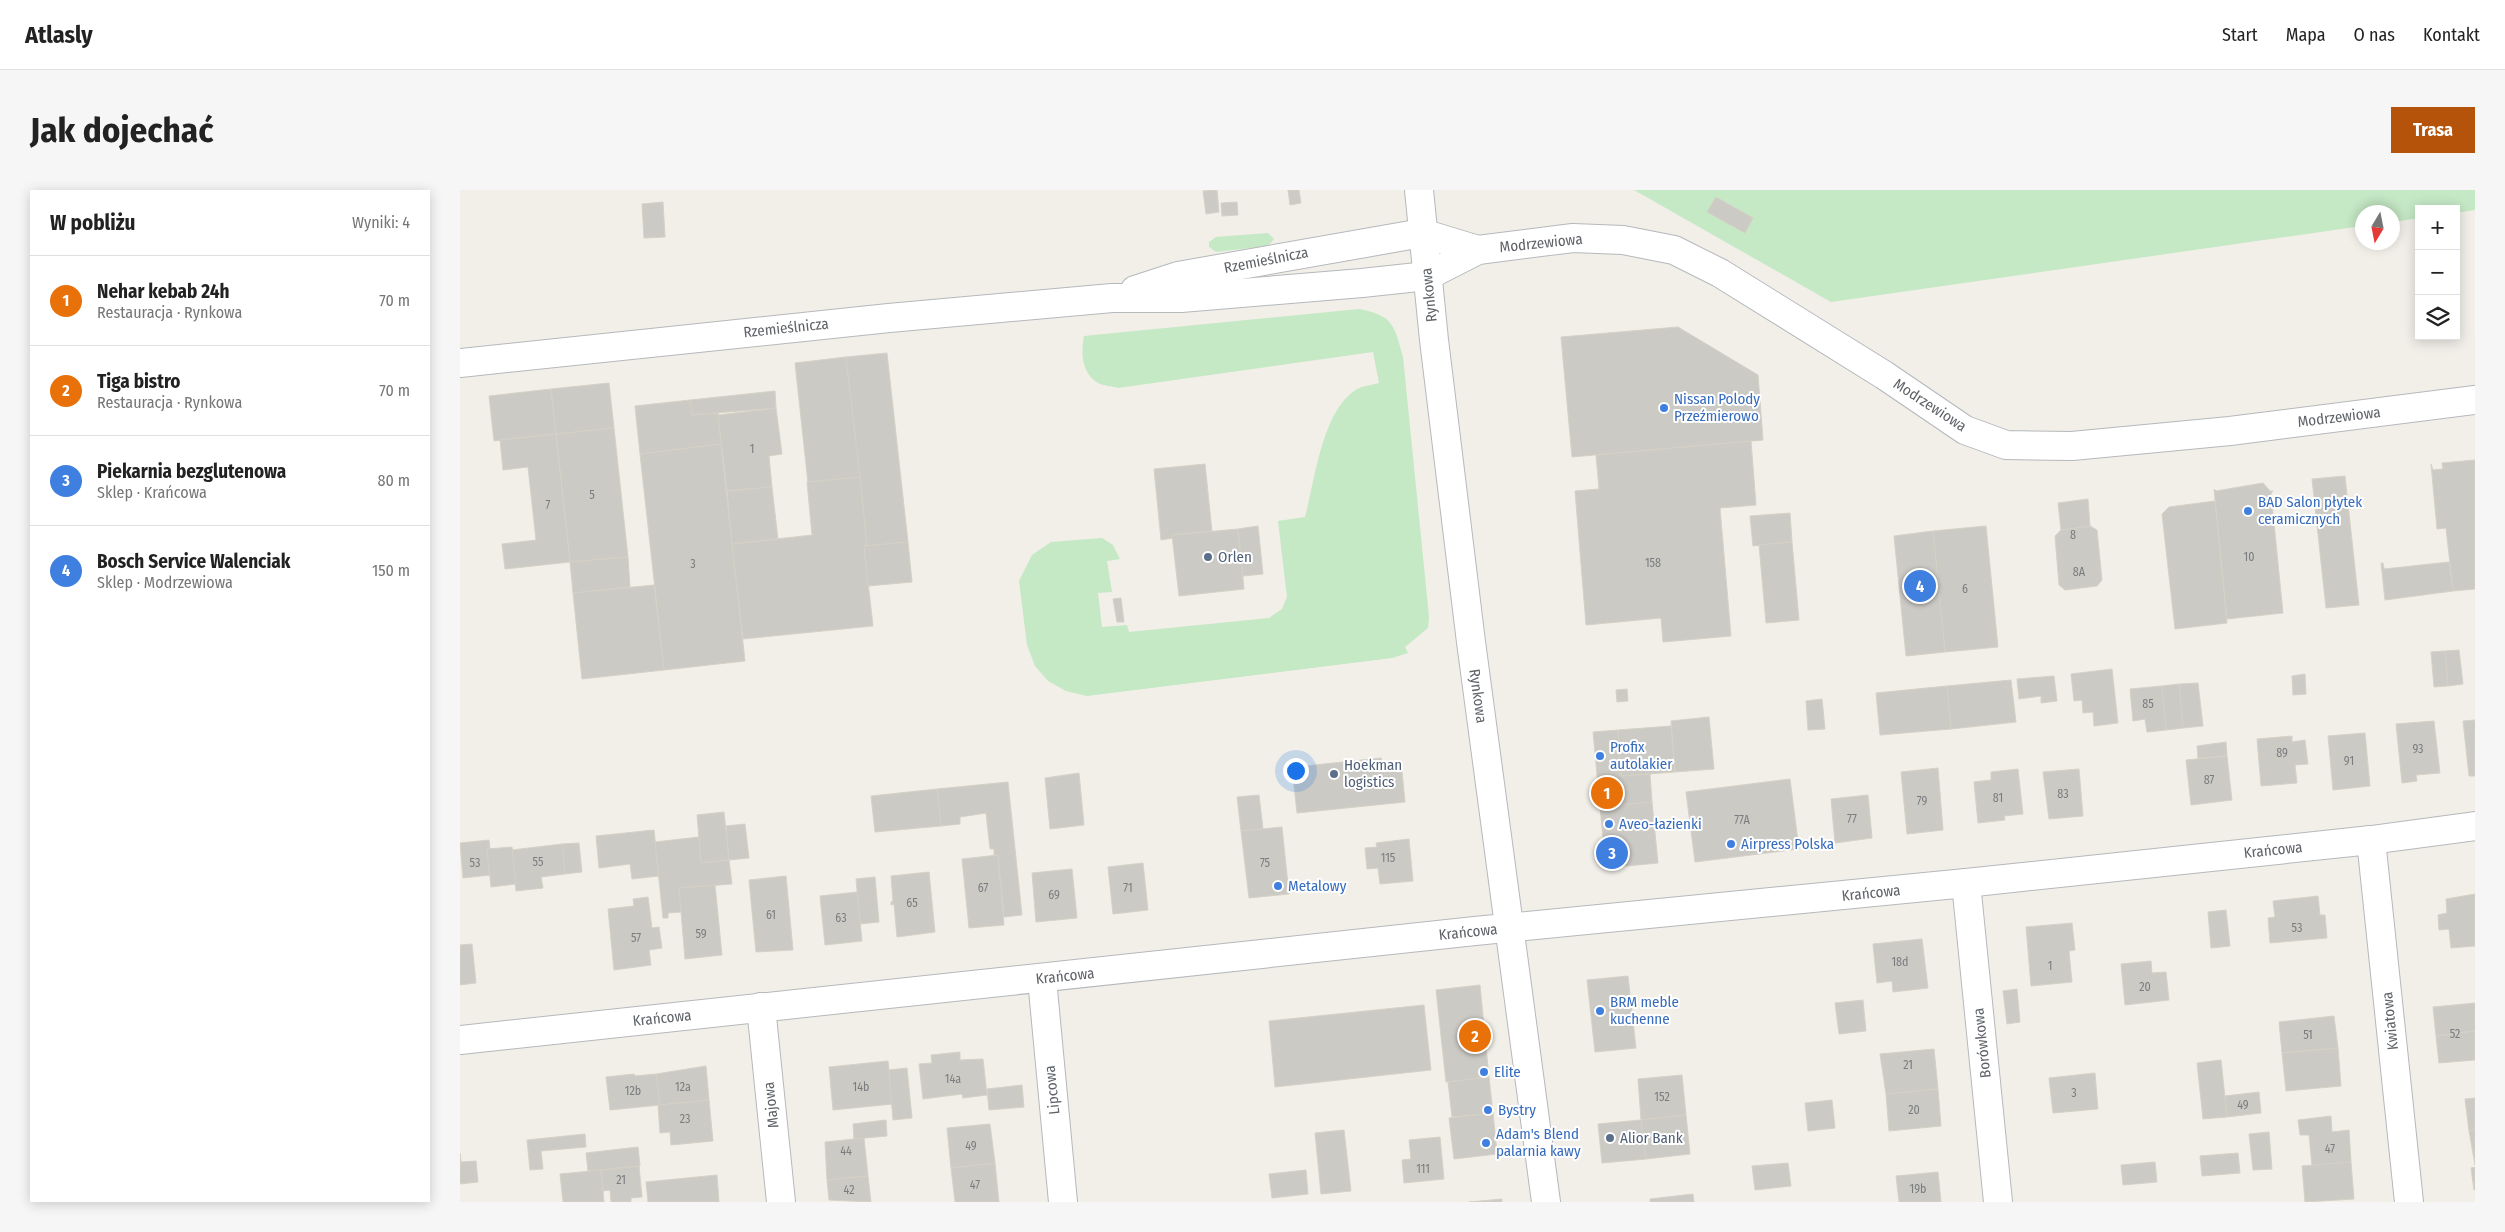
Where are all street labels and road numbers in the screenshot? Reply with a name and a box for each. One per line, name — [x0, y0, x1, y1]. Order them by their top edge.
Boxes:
street label: Modrzewiowa — [1499, 230, 1583, 256]
street label: Rzemieślnicza — [1222, 243, 1310, 277]
street label: Rynkowa — [1417, 267, 1441, 323]
street label: Rzemieślnicza — [742, 315, 830, 341]
street label: Modrzewiowa — [1890, 375, 1970, 435]
street label: Modrzewiowa — [2297, 403, 2381, 431]
street label: Rynkowa — [1465, 668, 1491, 724]
street label: Krańcowa — [2243, 838, 2303, 862]
street label: Krańcowa — [1841, 881, 1901, 905]
street label: Krańcowa — [1438, 920, 1498, 944]
street label: Krańcowa — [1035, 964, 1095, 988]
street label: Kwiatowa — [2378, 991, 2402, 1051]
street label: Krańcowa — [632, 1006, 692, 1030]
street label: Borówkowa — [1969, 1007, 1995, 1079]
street label: Lipcowa — [1040, 1064, 1064, 1116]
street label: Majowa — [760, 1081, 782, 1129]

